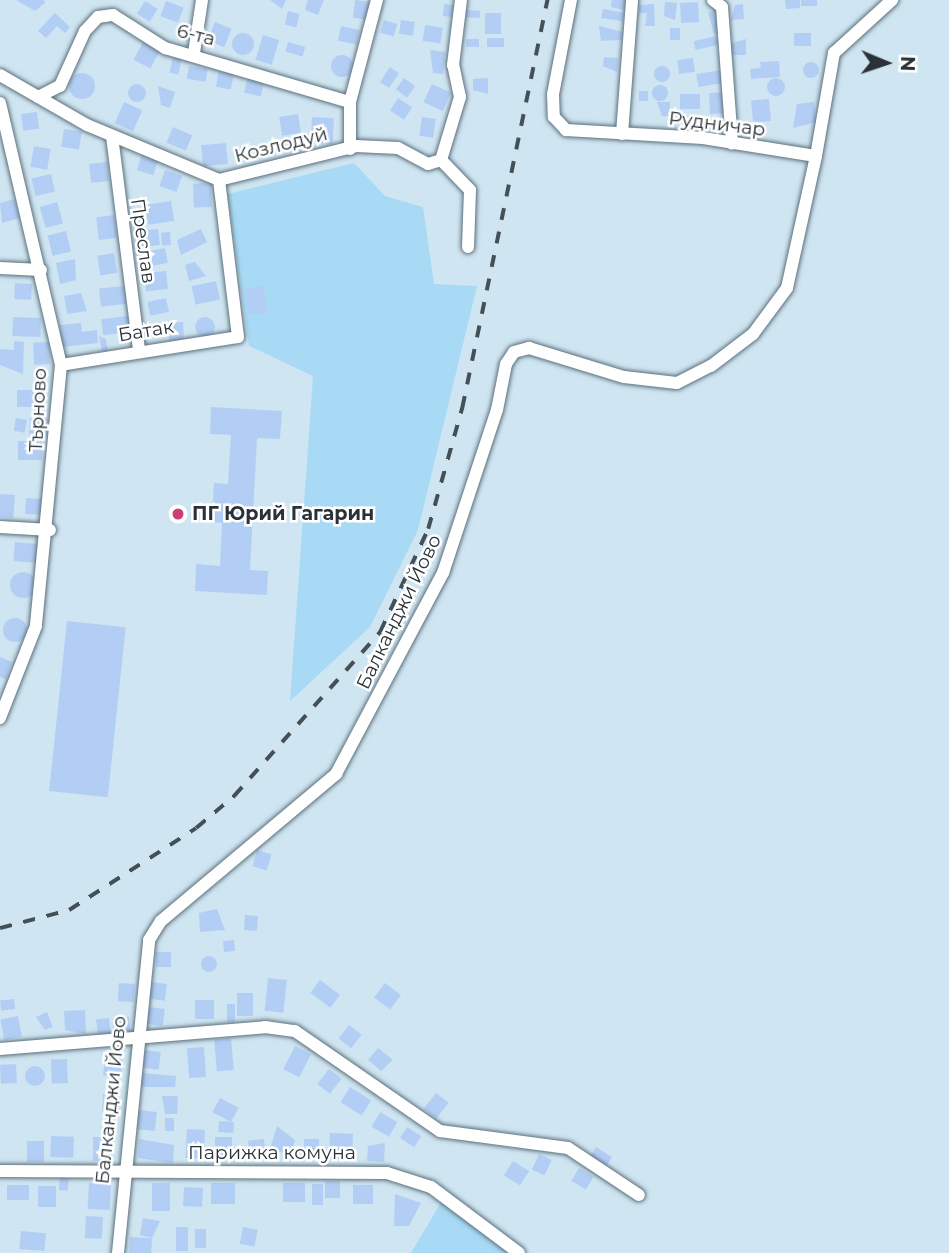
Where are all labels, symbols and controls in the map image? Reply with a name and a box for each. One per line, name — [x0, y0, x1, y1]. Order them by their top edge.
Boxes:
street label: 6-та — [175, 19, 217, 51]
north arrow — [851, 28, 921, 98]
text: N — [896, 56, 919, 72]
street label: Рудничар — [667, 107, 767, 141]
street label: Козлодуй — [232, 122, 330, 168]
street label: Преслав — [126, 197, 160, 285]
street label: Батак — [117, 315, 175, 347]
street label: Търново — [24, 367, 52, 453]
place label: ПГ Юрий Гагарин — [192, 503, 374, 525]
marker: ПГ Юрий Гагарин — [170, 506, 186, 522]
street label: Балканджи Йово — [352, 531, 446, 693]
street label: Балканджи Йово — [91, 1015, 131, 1185]
street label: Парижка комуна — [188, 1142, 356, 1164]

